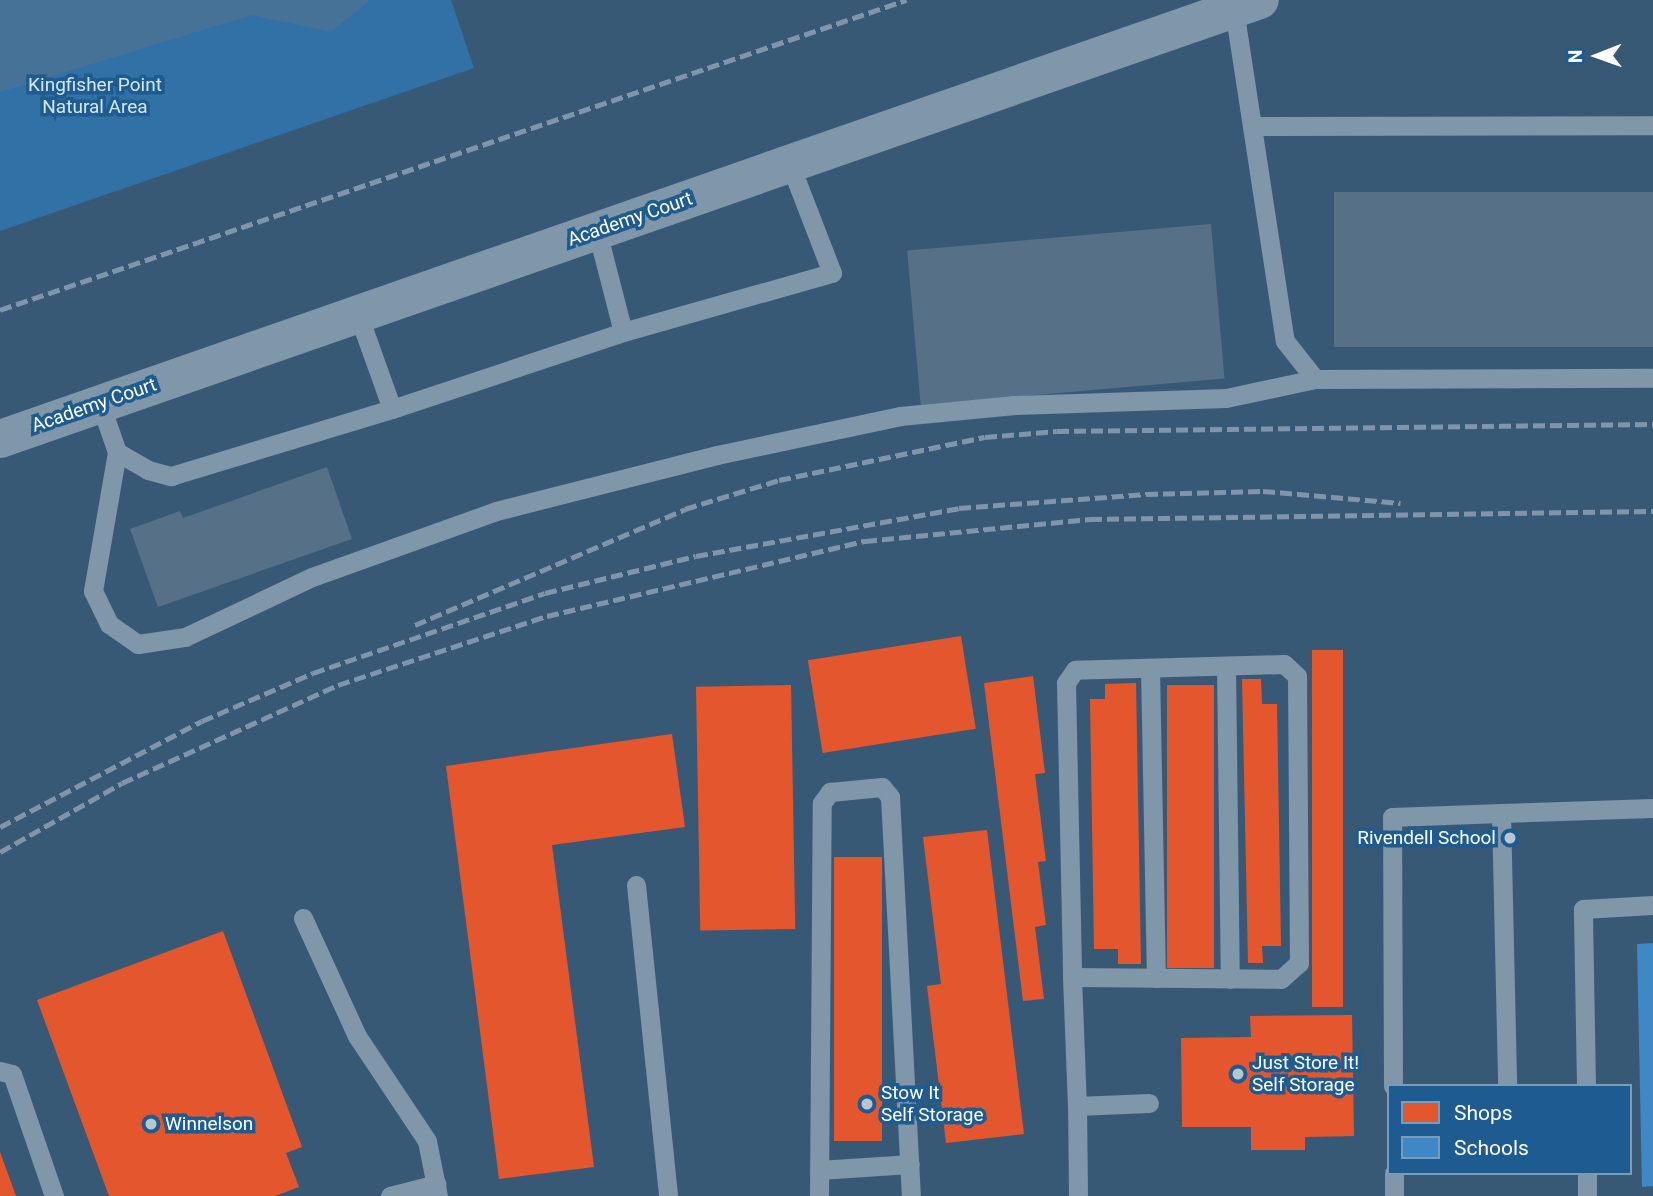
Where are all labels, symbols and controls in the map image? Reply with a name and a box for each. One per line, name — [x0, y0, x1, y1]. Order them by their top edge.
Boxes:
north arrow — [1562, 21, 1632, 91]
text: N — [1564, 49, 1587, 63]
park label: Kingfisher Point Natural Area — [28, 74, 162, 118]
street label: Academy Court — [565, 187, 695, 251]
street label: Academy Court — [29, 373, 159, 437]
place label: Rivendell School — [1357, 827, 1496, 849]
marker: Rivendell School — [1502, 830, 1518, 846]
place label: Just Store It! Self Storage — [1252, 1052, 1359, 1096]
marker: Just Store It! Self Storage — [1230, 1066, 1246, 1082]
place label: Stow It Self Storage — [881, 1082, 984, 1126]
legend — [1387, 1084, 1632, 1175]
marker: Stow It Self Storage — [859, 1096, 875, 1112]
text: Shops — [1454, 1101, 1513, 1125]
place label: Winnelson — [165, 1113, 253, 1135]
marker: Winnelson — [143, 1116, 159, 1132]
text: Schools — [1454, 1136, 1529, 1160]

